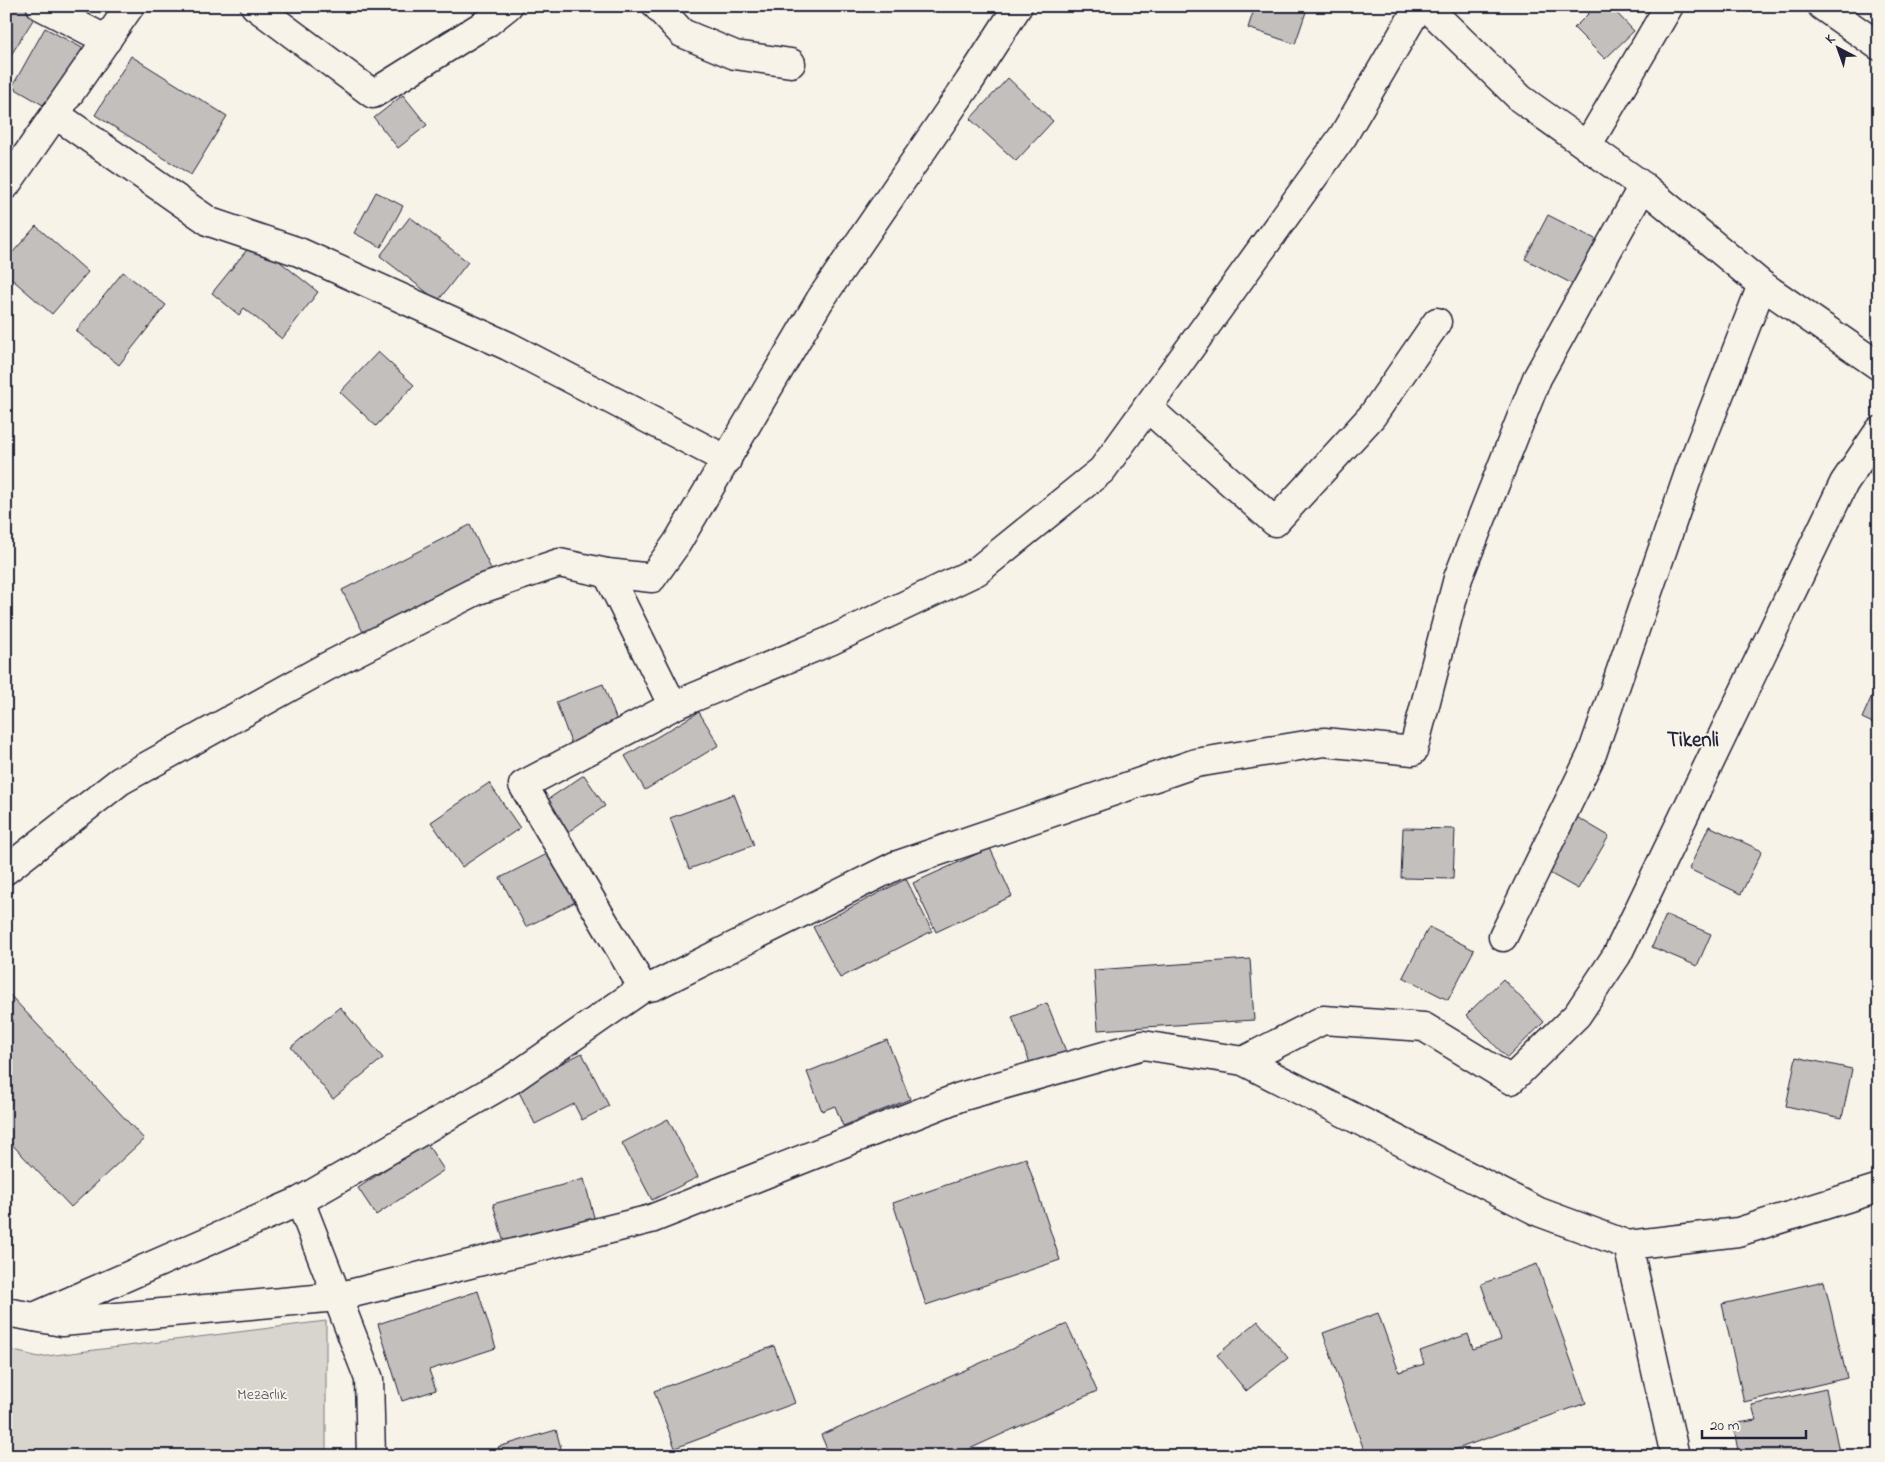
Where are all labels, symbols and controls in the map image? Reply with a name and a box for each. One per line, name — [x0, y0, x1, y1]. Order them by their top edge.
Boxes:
north arrow — [1812, 22, 1862, 72]
text: K — [1821, 28, 1841, 49]
district label: Tikenli — [1667, 726, 1719, 756]
park label: Mezarlık — [237, 1383, 288, 1407]
scale bar — [1702, 1407, 1806, 1439]
text: 20 m — [1710, 1415, 1740, 1437]

